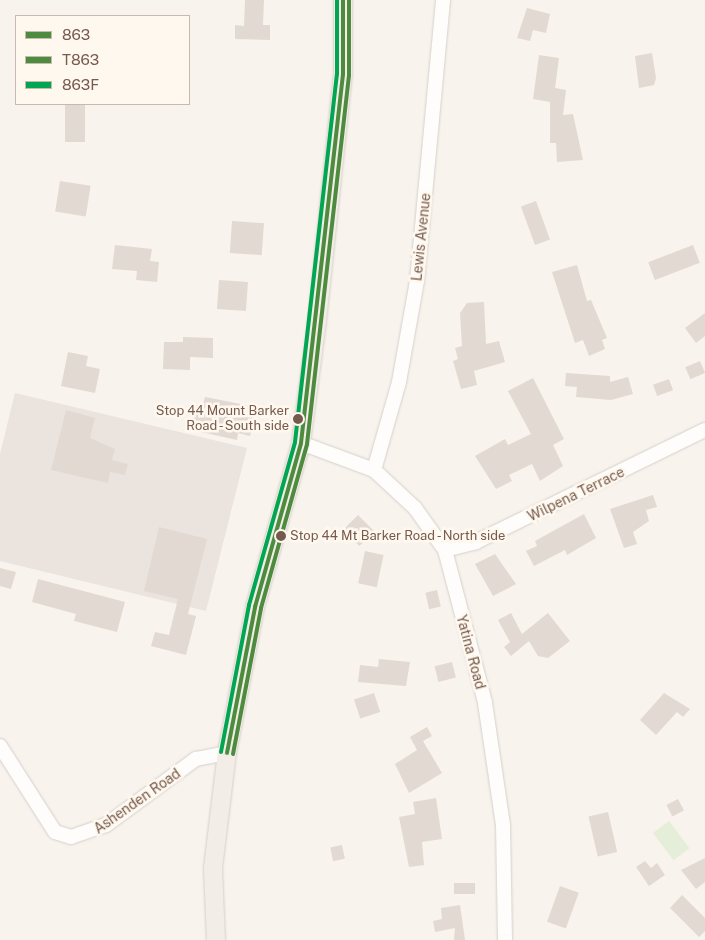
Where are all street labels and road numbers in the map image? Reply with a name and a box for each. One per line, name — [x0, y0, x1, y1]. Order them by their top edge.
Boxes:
street label: Lewis Avenue — [408, 192, 434, 282]
street label: Wilpena Terrace — [525, 463, 627, 525]
street label: Yatina Road — [453, 613, 489, 691]
street label: Ashenden Road — [90, 765, 184, 837]

